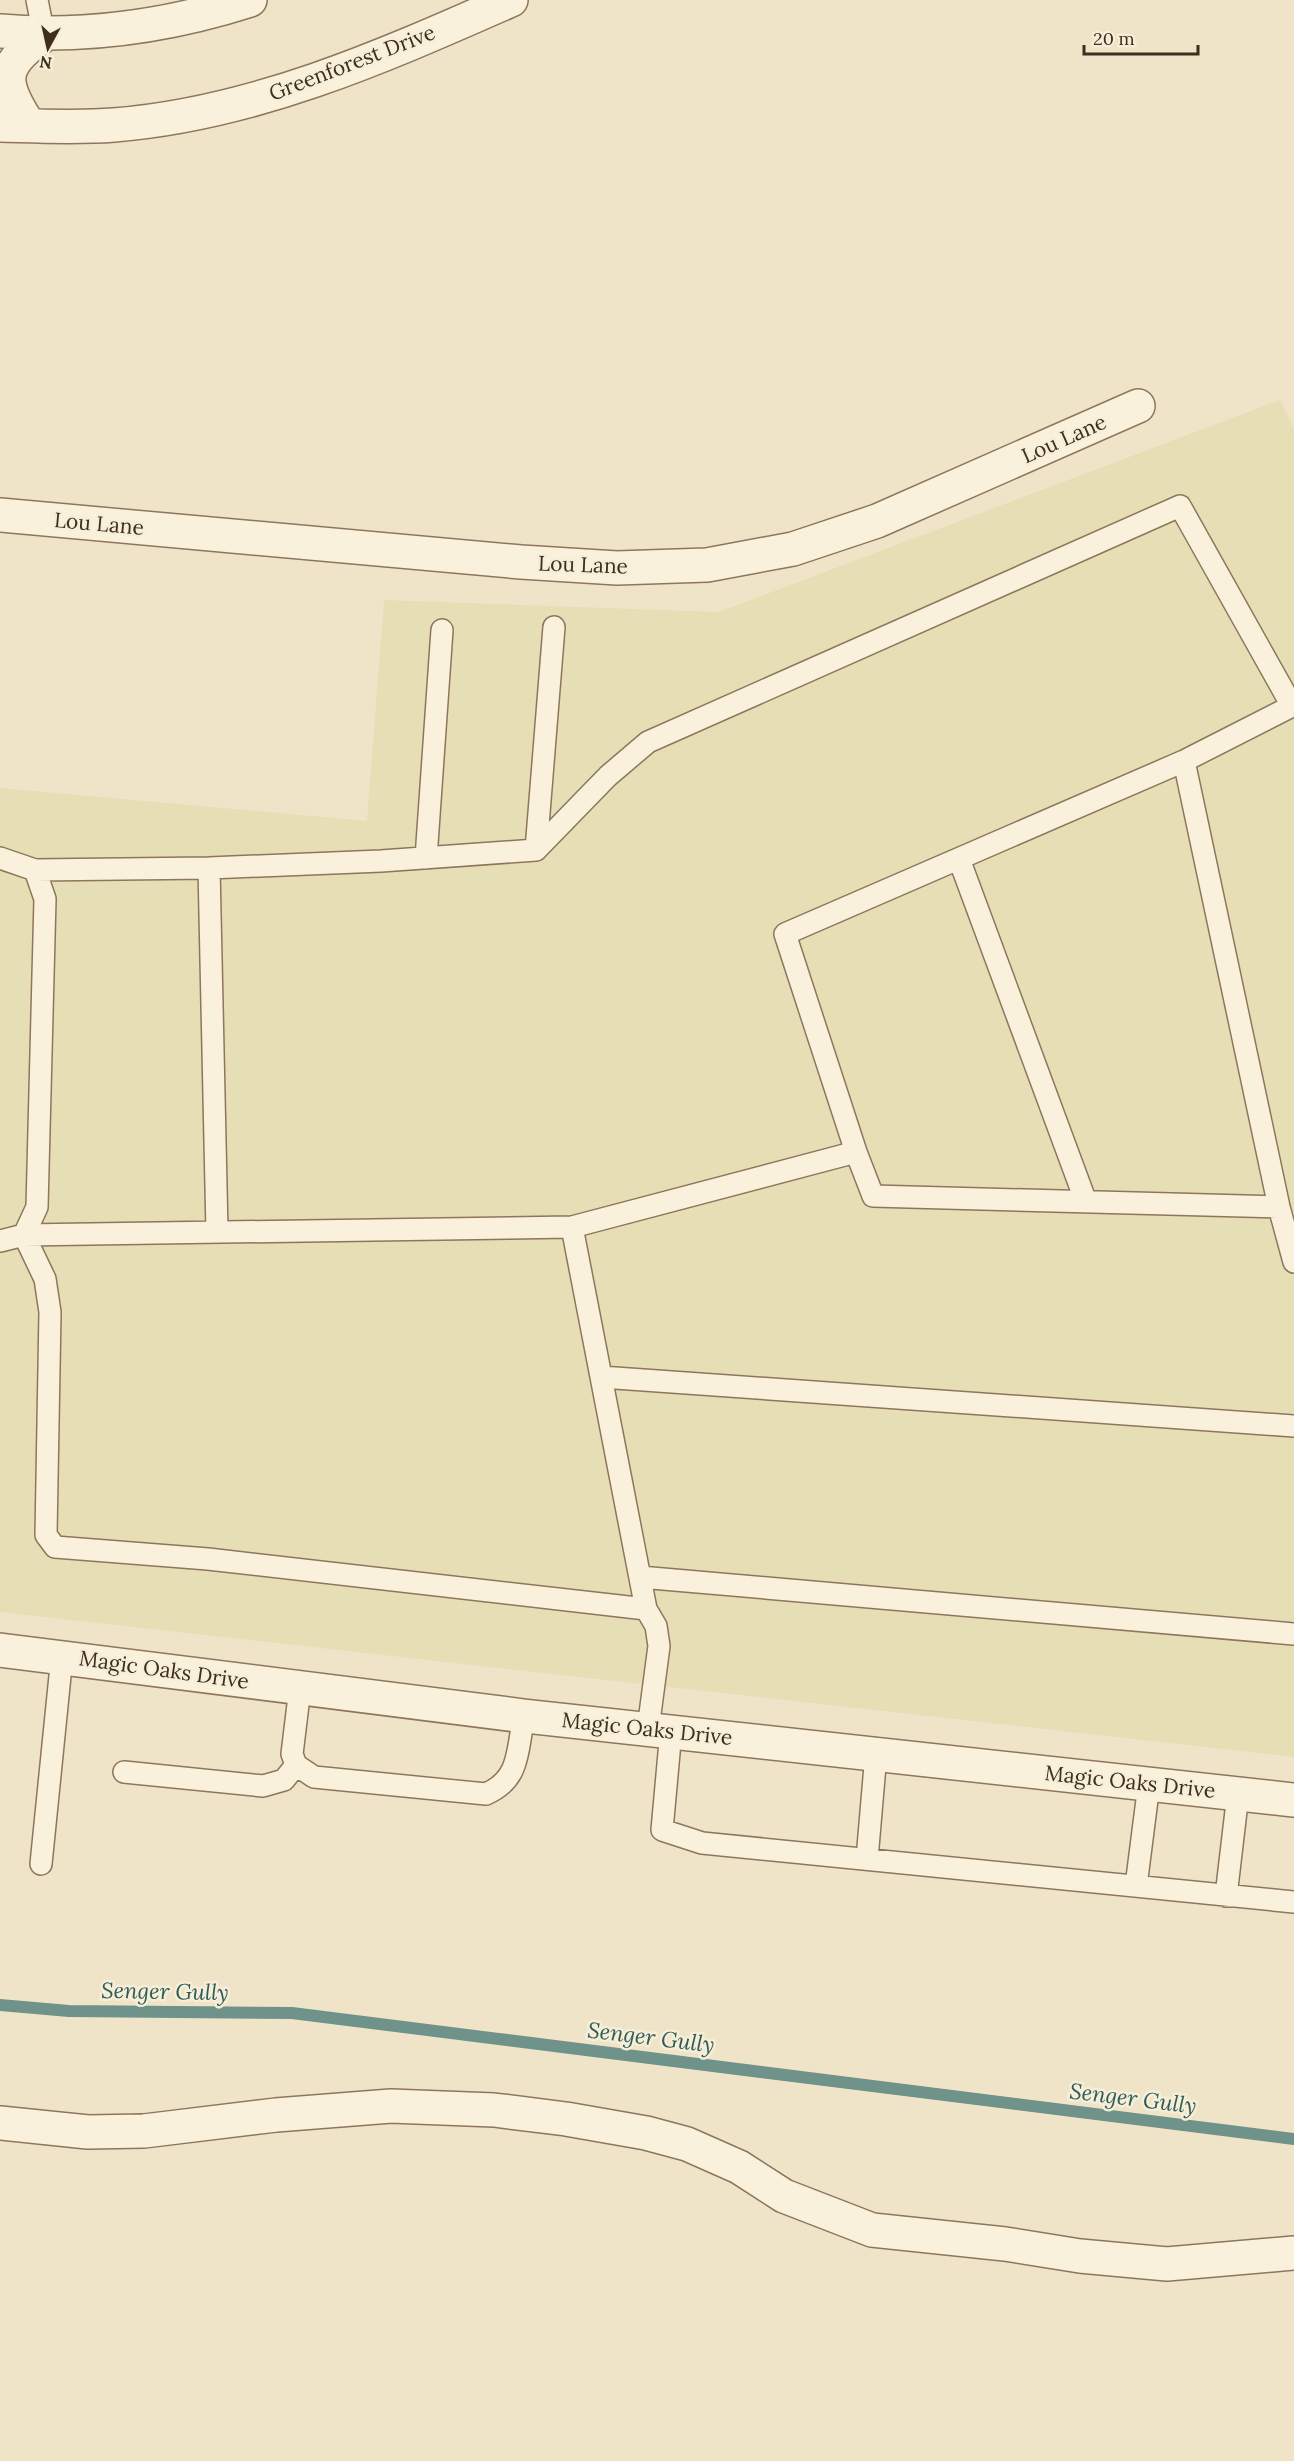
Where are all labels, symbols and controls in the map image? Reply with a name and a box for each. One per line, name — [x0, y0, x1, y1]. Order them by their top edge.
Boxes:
north arrow — [18, 18, 78, 78]
street label: Greenforest Drive — [265, 18, 439, 107]
scale bar — [1084, 18, 1198, 56]
text: 20 m — [1093, 27, 1135, 50]
text: N — [38, 52, 53, 74]
street label: Lou Lane — [1017, 408, 1110, 469]
street label: Lou Lane — [53, 506, 145, 541]
street label: Lou Lane — [538, 549, 628, 580]
street label: Magic Oaks Drive — [77, 1644, 251, 1695]
street label: Magic Oaks Drive — [560, 1706, 734, 1751]
street label: Magic Oaks Drive — [1043, 1759, 1217, 1804]
water label: Senger Gully — [101, 1976, 229, 2006]
water label: Senger Gully — [586, 2015, 716, 2059]
water label: Senger Gully — [1068, 2076, 1198, 2120]

